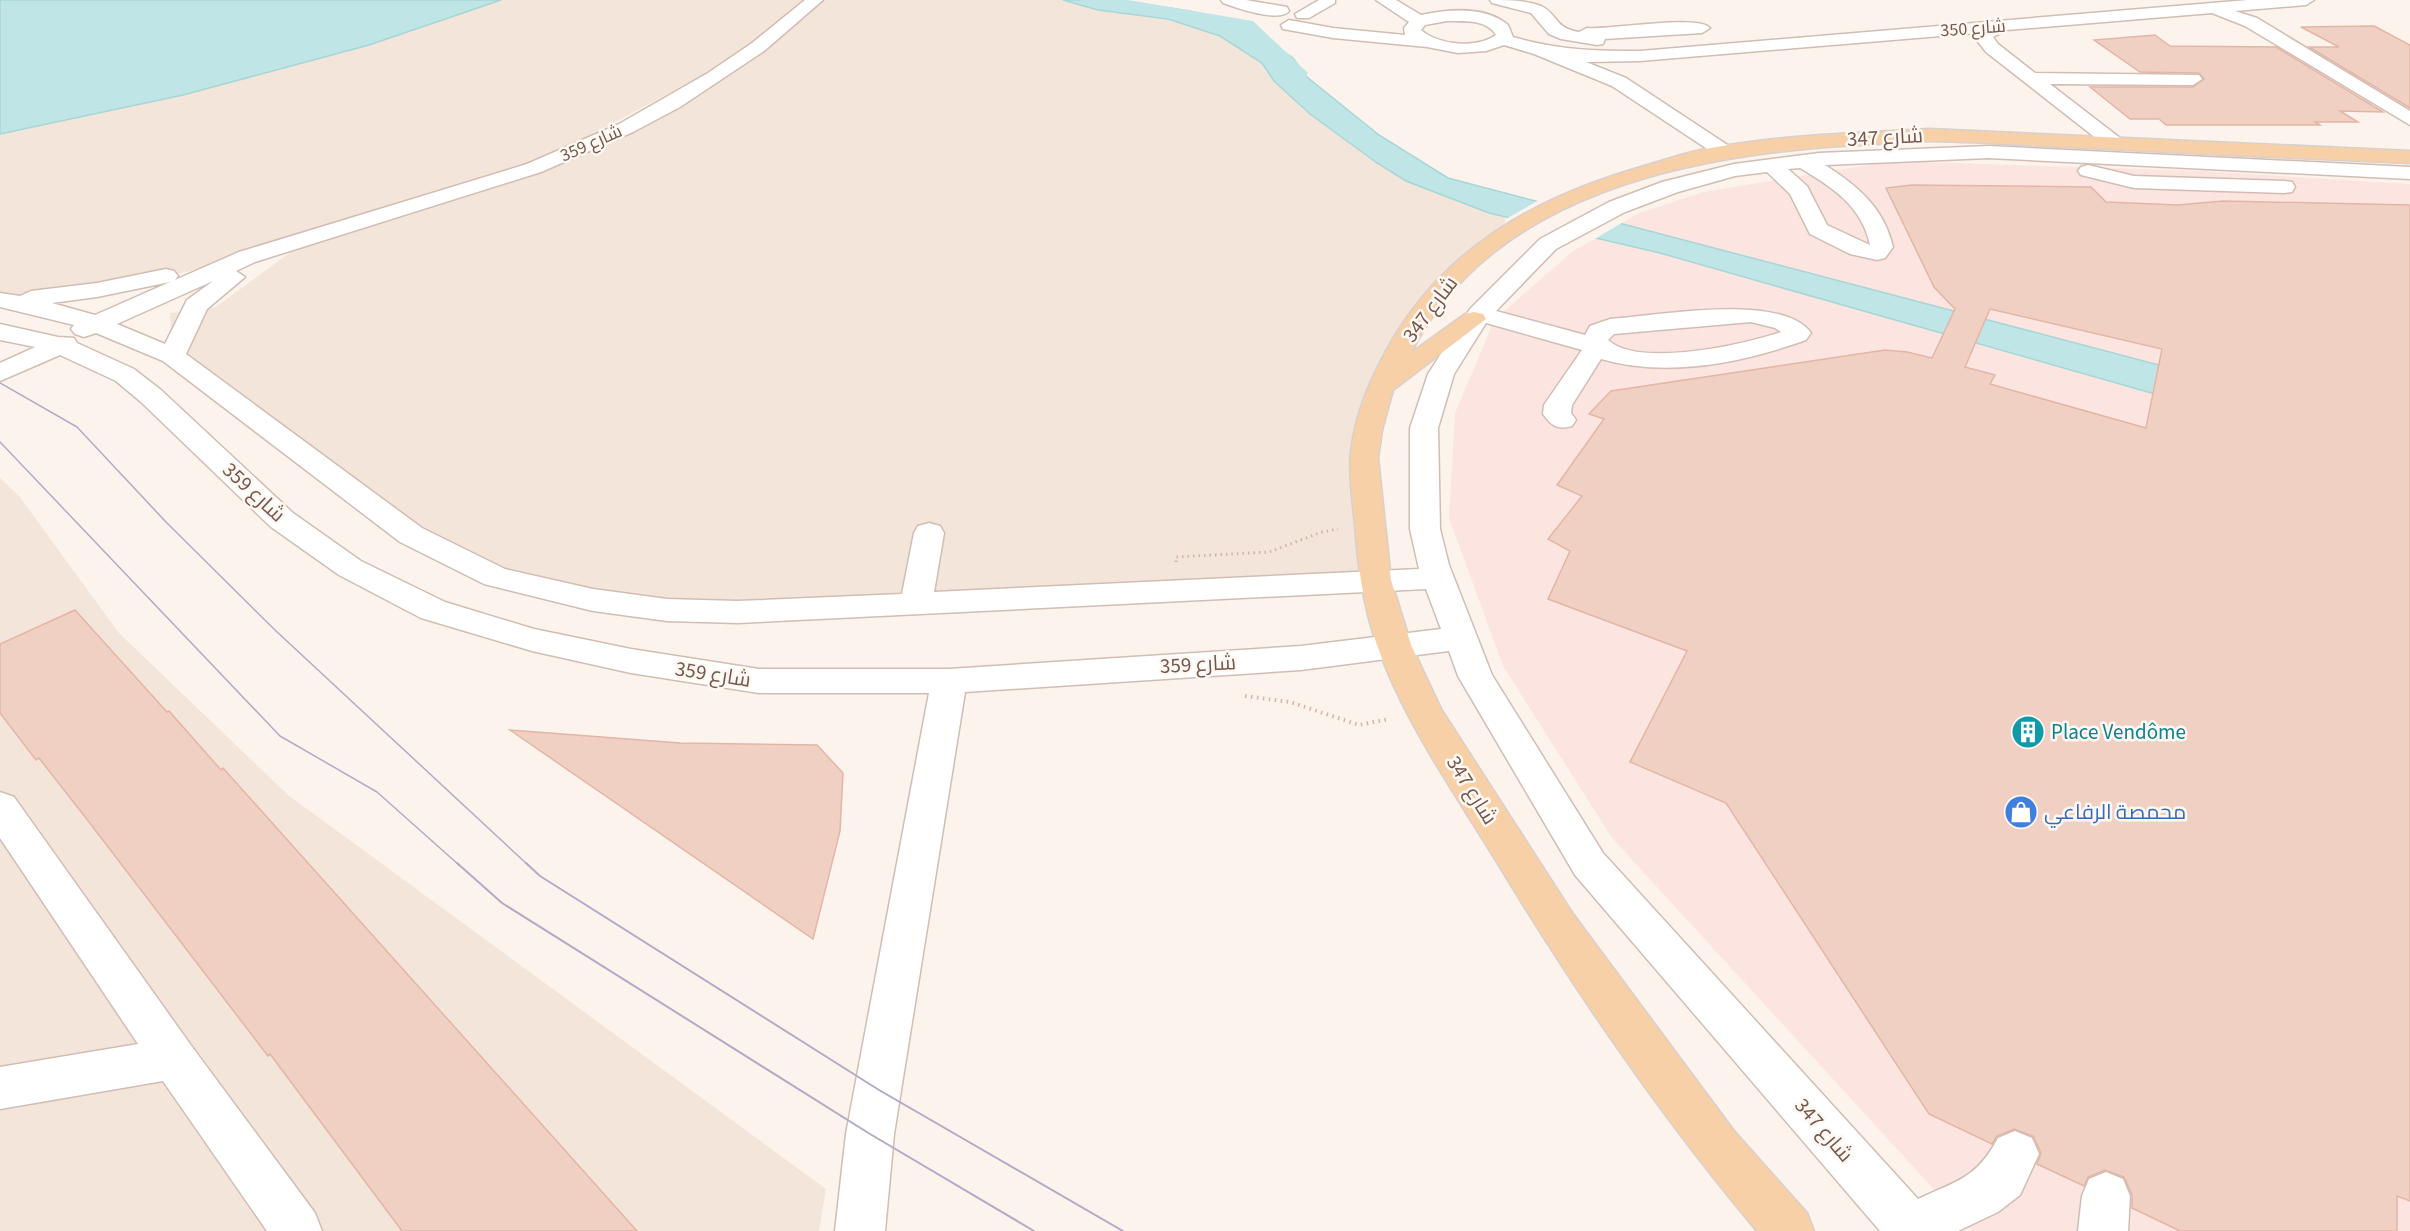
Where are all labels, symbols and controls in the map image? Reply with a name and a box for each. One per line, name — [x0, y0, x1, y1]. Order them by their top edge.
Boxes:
street label: شارع 350 — [1940, 14, 2006, 43]
street label: شارع 359 — [556, 119, 626, 168]
street label: شارع 347 — [1846, 120, 1924, 154]
street label: شارع 347 — [1395, 270, 1465, 348]
street label: شارع 359 — [216, 455, 292, 529]
street label: شارع 359 — [1159, 647, 1237, 681]
street label: شارع 359 — [673, 653, 753, 695]
building icon: Place Vendôme — [2010, 714, 2046, 750]
place label: Place Vendôme — [2051, 717, 2186, 747]
street label: شارع 347 — [1439, 750, 1505, 830]
shop icon: محمصة الرفاعي — [2003, 794, 2039, 830]
place label: محمصة الرفاعي — [2044, 797, 2186, 828]
street label: شارع 347 — [1788, 1091, 1860, 1169]

